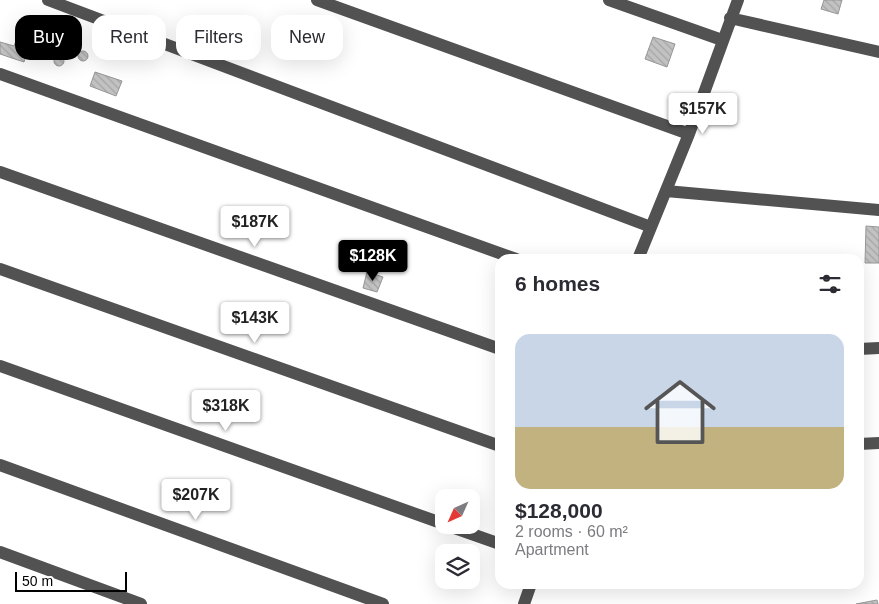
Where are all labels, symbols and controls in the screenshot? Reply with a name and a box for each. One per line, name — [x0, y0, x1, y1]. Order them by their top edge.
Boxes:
chip: Buy — [15, 15, 82, 60]
chip: Rent — [92, 15, 166, 60]
chip: Filters — [176, 15, 261, 60]
chip: New — [271, 15, 343, 60]
pin: $157K — [668, 92, 738, 135]
text: $157K — [679, 100, 727, 117]
pin: $187K — [220, 206, 290, 248]
text: $187K — [231, 213, 279, 230]
pin: $128K — [338, 240, 408, 282]
text: $128K — [349, 247, 397, 264]
icon: filters — [816, 270, 844, 298]
text: 6 homes — [515, 272, 600, 295]
pin: $143K — [220, 302, 290, 344]
text: $143K — [231, 309, 279, 326]
icon: home — [635, 367, 725, 457]
pin: $318K — [191, 390, 261, 432]
text: $318K — [202, 397, 250, 414]
pin: $207K — [161, 478, 231, 521]
text: $207K — [172, 486, 220, 503]
north arrow — [435, 489, 480, 534]
map controls — [435, 489, 480, 589]
text: $128,000 — [515, 499, 603, 522]
text: 2 rooms · 60 m² — [515, 523, 628, 540]
text: Apartment — [515, 541, 589, 558]
button: layers — [435, 544, 480, 589]
scale bar — [15, 569, 128, 592]
text: 50 m — [22, 573, 53, 589]

